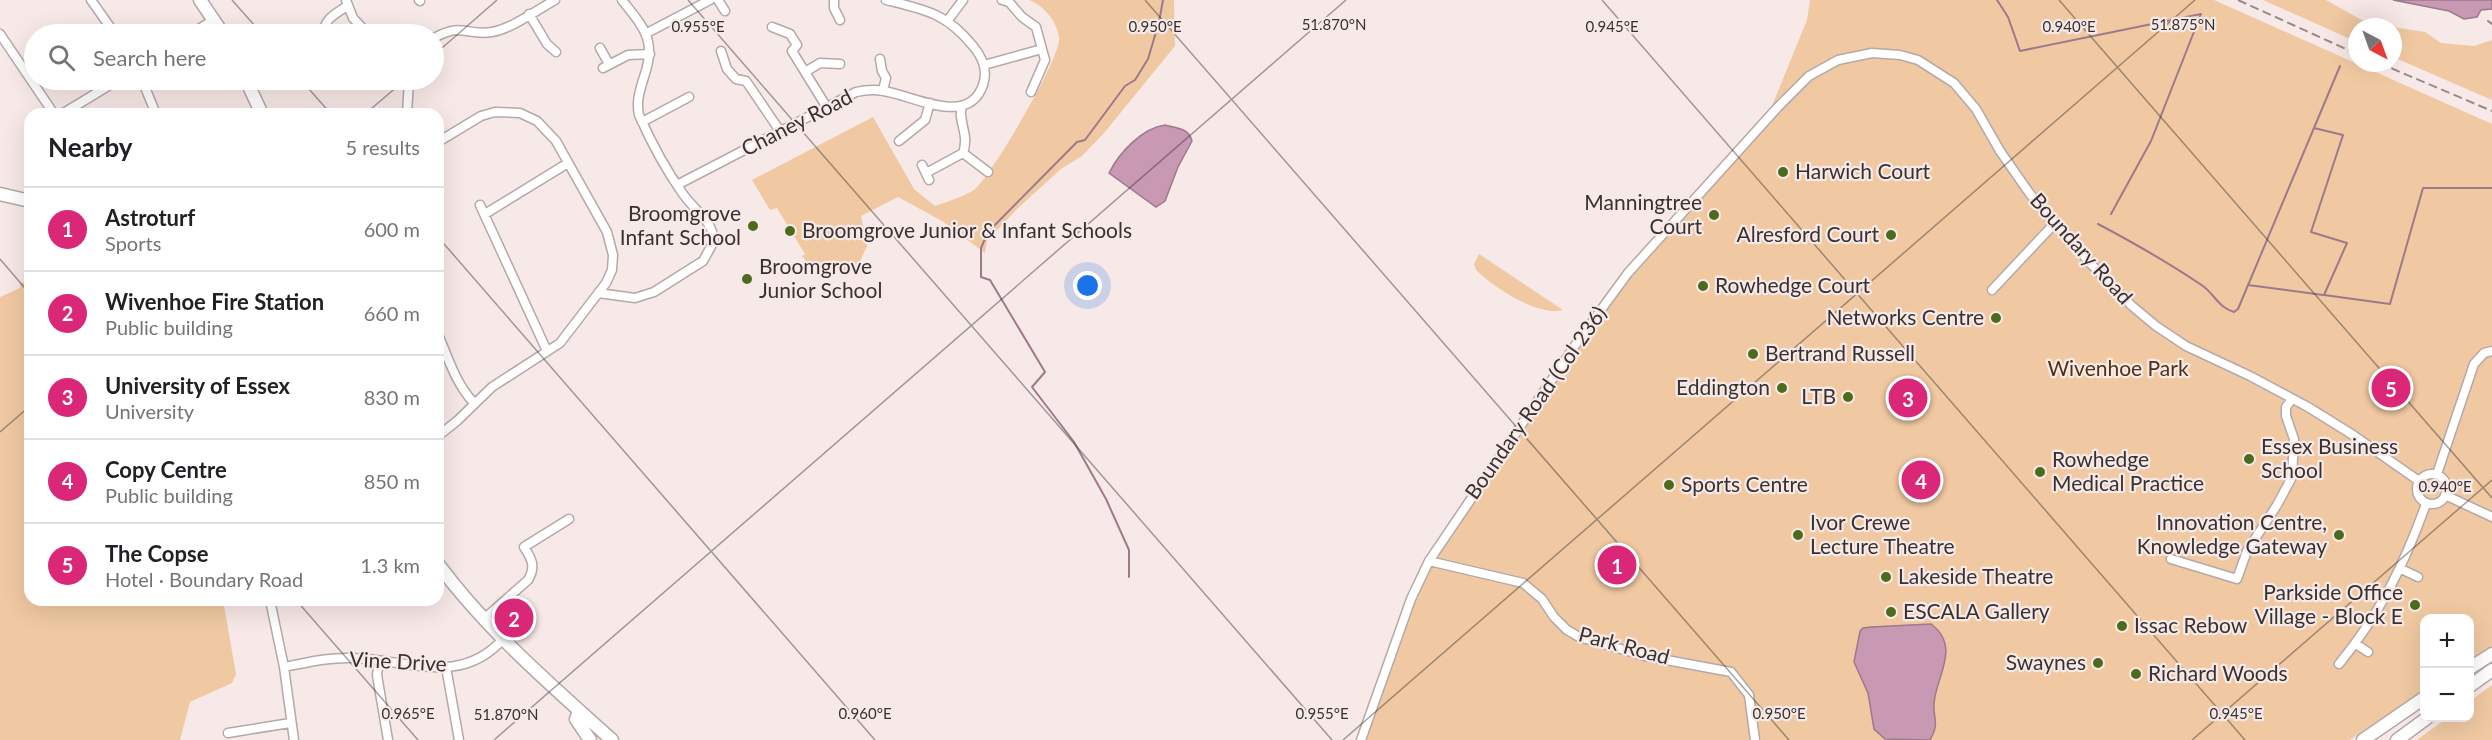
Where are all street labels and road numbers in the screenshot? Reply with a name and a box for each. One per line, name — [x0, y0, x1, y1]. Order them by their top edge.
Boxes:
street label: Chaney Road — [737, 83, 856, 160]
street label: Boundary Road — [2026, 187, 2139, 309]
street label: Boundary Road (Col 236) — [1459, 301, 1611, 503]
street label: Park Road — [1576, 620, 1673, 669]
street label: Vine Drive — [349, 645, 447, 676]

